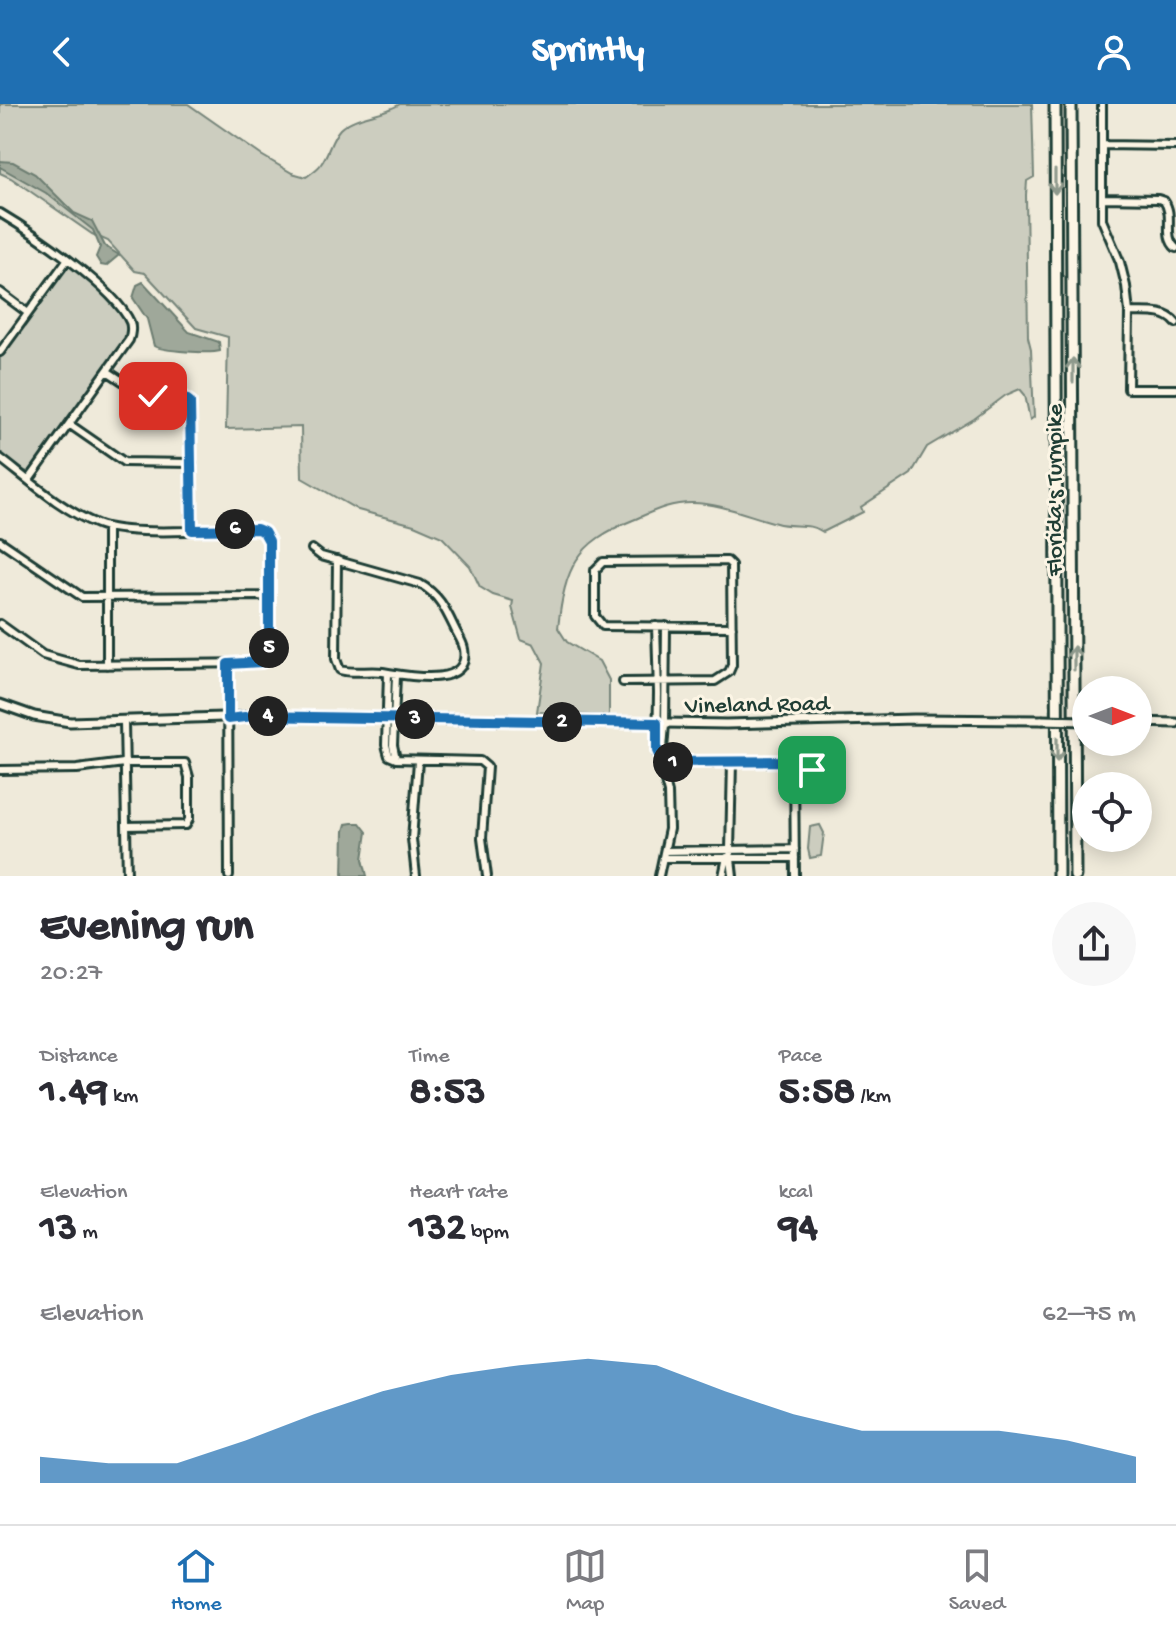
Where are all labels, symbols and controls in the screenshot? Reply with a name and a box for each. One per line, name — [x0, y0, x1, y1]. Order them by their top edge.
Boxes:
icon: back — [40, 30, 84, 74]
icon: person — [1092, 30, 1136, 74]
text: Sprintly — [532, 31, 644, 74]
one-way arrow — [1047, 168, 1063, 195]
one-way arrow — [1065, 357, 1081, 384]
pin — [119, 362, 187, 430]
icon: check — [131, 374, 175, 418]
street label: Florida's Turnpike — [1042, 403, 1071, 577]
pin: 6 — [215, 509, 255, 549]
text: 6 — [229, 516, 241, 542]
pin: 5 — [249, 628, 289, 668]
text: 5 — [263, 635, 275, 661]
one-way arrow — [1066, 645, 1082, 672]
north arrow — [1072, 676, 1152, 756]
map controls — [1072, 676, 1152, 852]
street label: Vineland Road — [684, 691, 831, 722]
pin: 4 — [248, 696, 288, 736]
pin: 3 — [395, 699, 435, 739]
pin: 2 — [542, 702, 582, 742]
text: 4 — [263, 703, 273, 729]
text: 3 — [409, 706, 421, 732]
text: 2 — [557, 709, 567, 735]
pin — [778, 736, 846, 804]
one-way arrow — [1049, 736, 1065, 763]
pin: 1 — [653, 742, 693, 782]
icon: arrive — [790, 748, 834, 792]
text: 1 — [669, 749, 677, 775]
button: locate — [1072, 772, 1152, 852]
button: share — [1052, 902, 1136, 986]
text: Evening run — [40, 903, 253, 955]
text: 20:27 — [40, 959, 102, 990]
text: Distance — [40, 1044, 118, 1070]
text: Time — [409, 1044, 450, 1070]
text: Pace — [779, 1044, 822, 1070]
text: 1.49 — [40, 1070, 108, 1117]
text: 8:53 — [409, 1070, 486, 1117]
text: 5:58 — [779, 1070, 855, 1117]
text: km — [108, 1084, 138, 1110]
text: /km — [855, 1084, 891, 1110]
text: Elevation — [40, 1180, 127, 1206]
text: Heart rate — [409, 1180, 508, 1206]
text: kcal — [779, 1180, 813, 1206]
text: 13 — [40, 1206, 77, 1253]
text: 132 — [409, 1206, 466, 1253]
text: 94 — [779, 1206, 818, 1253]
text: m — [77, 1220, 98, 1246]
text: bpm — [466, 1220, 509, 1246]
text: Elevation — [40, 1300, 143, 1331]
text: 62–75 m — [1042, 1300, 1136, 1331]
tab: Home — [171, 1544, 222, 1618]
tab: Map — [563, 1544, 607, 1618]
tab: Saved — [949, 1544, 1005, 1618]

